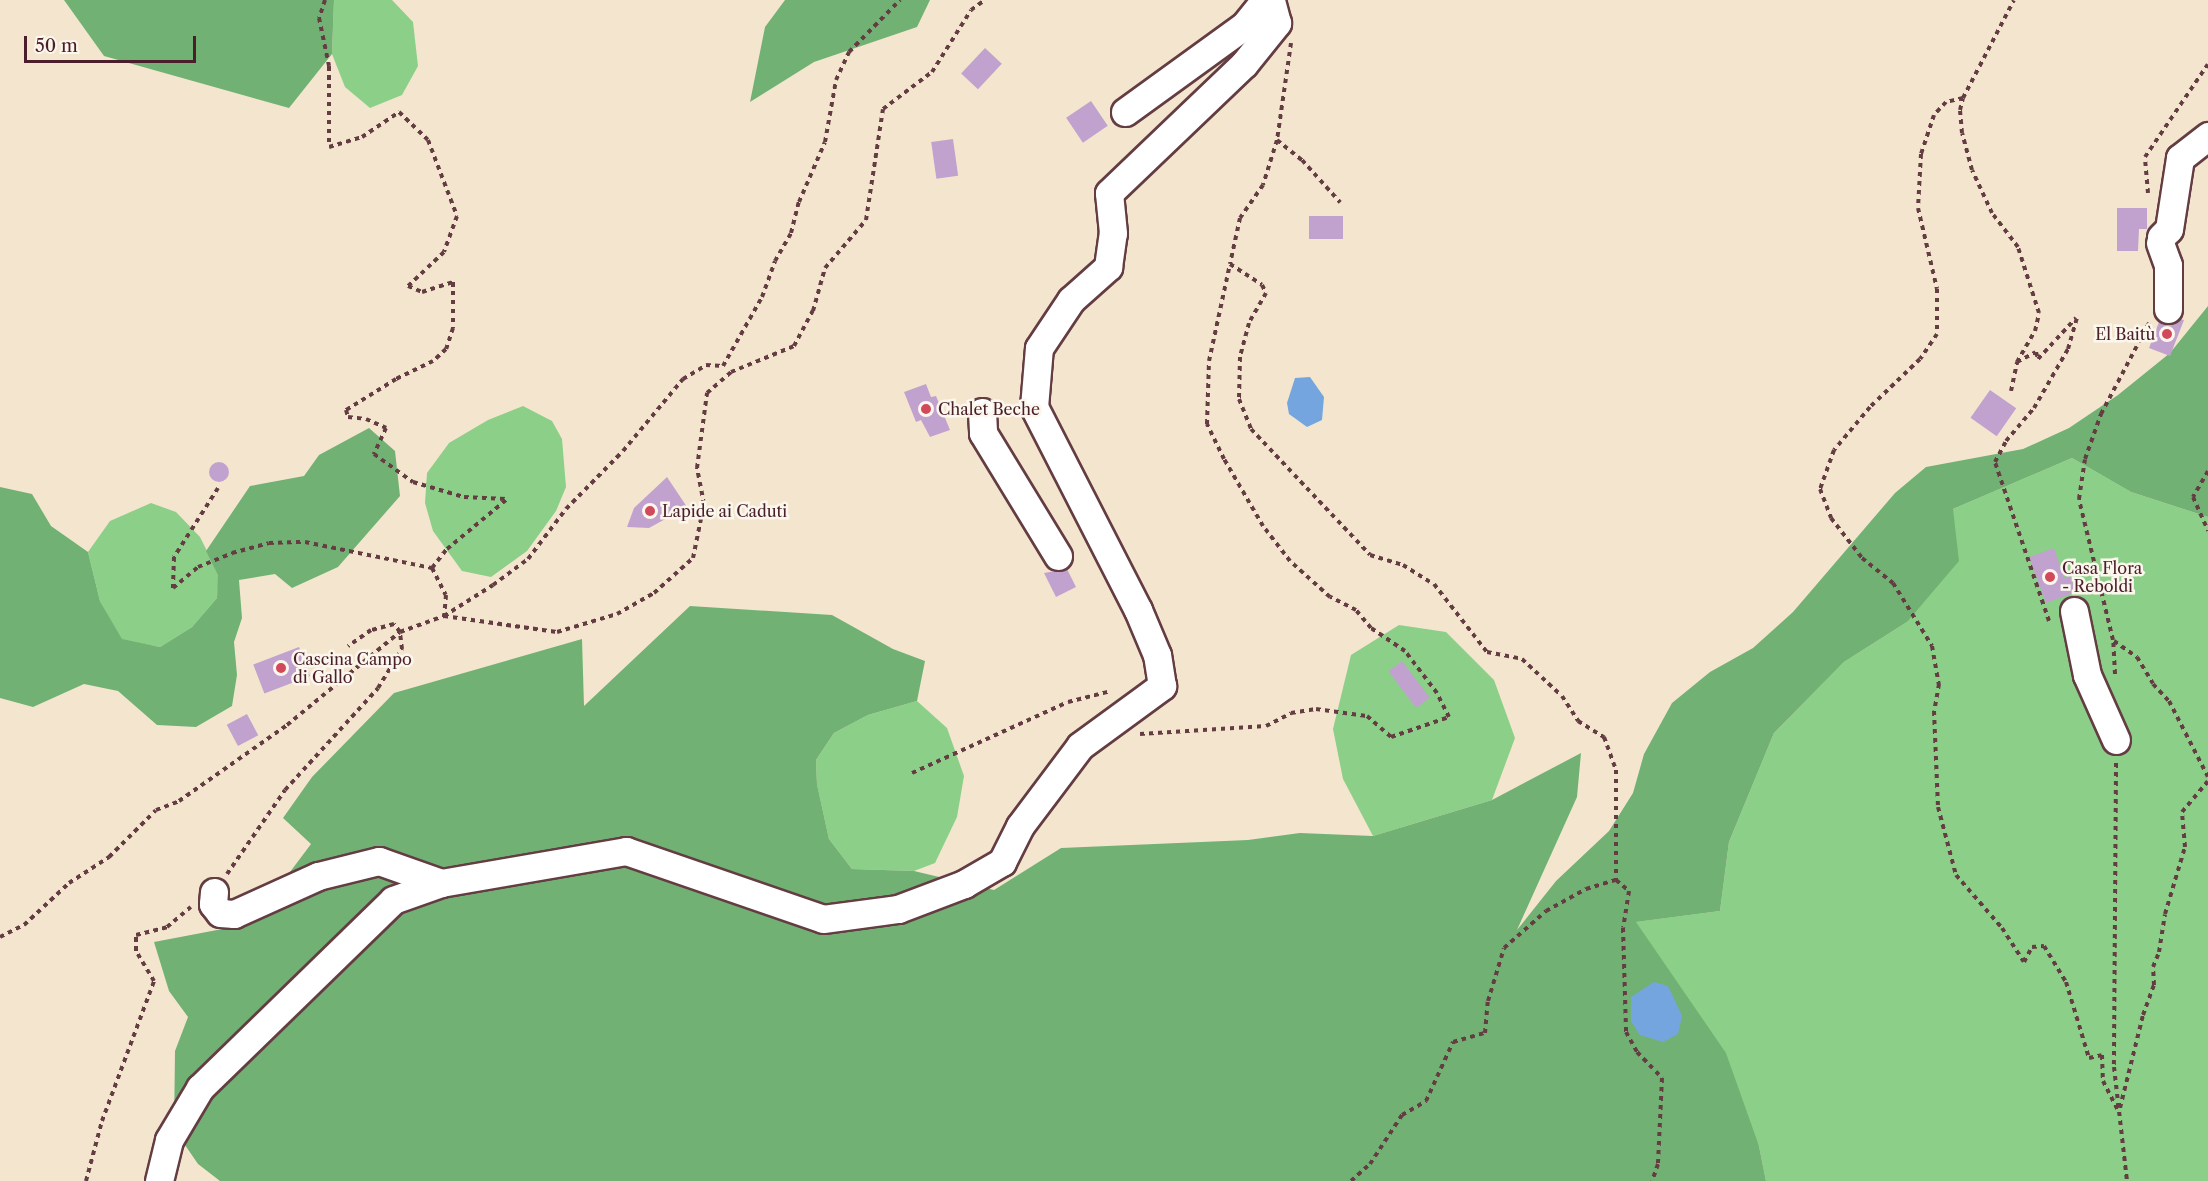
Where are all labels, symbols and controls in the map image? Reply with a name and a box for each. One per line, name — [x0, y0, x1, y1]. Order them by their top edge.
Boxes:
scale bar — [27, 24, 200, 62]
text: 50 m — [35, 35, 78, 57]
place label: El Baitù — [2095, 324, 2155, 344]
marker: El Baitù — [2160, 327, 2174, 341]
place label: Chalet Beche — [938, 399, 1040, 419]
marker: Chalet Beche — [919, 402, 933, 416]
place label: Lapide ai Caduti — [662, 501, 787, 521]
marker: Lapide ai Caduti — [643, 504, 657, 518]
place label: Casa Flora - Reboldi — [2062, 558, 2142, 596]
marker: Casa Flora - Reboldi — [2043, 570, 2057, 584]
place label: Cascina Campo di Gallo — [293, 649, 412, 687]
marker: Cascina Campo di Gallo — [274, 661, 288, 675]

